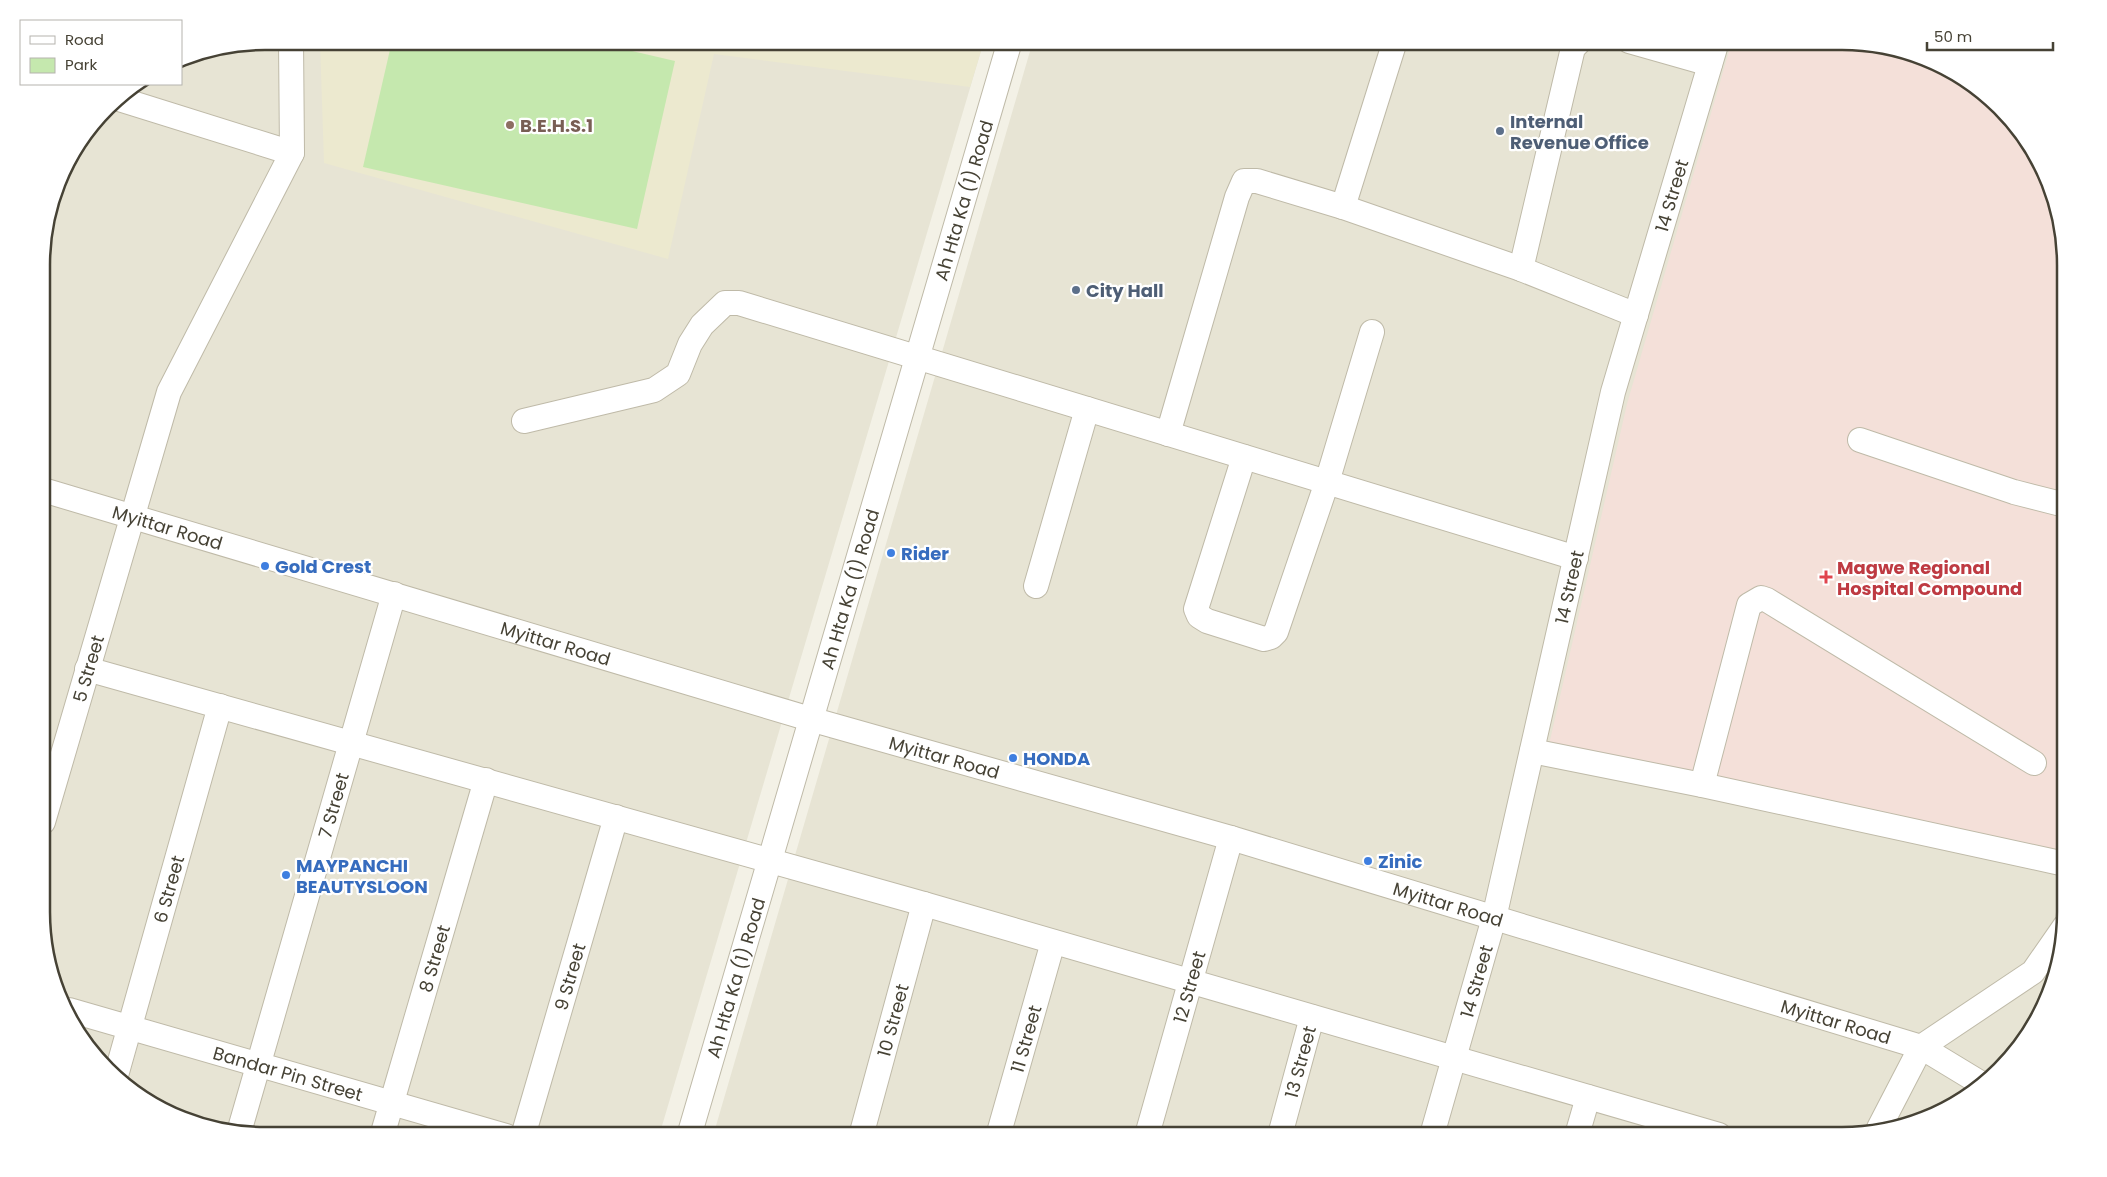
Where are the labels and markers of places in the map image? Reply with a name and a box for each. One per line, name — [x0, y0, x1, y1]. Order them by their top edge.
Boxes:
place label: Internal Revenue Office — [1510, 109, 1649, 155]
place label: B.E.H.S.1 — [520, 113, 593, 138]
marker: B.E.H.S.1 — [504, 119, 516, 131]
marker: Internal Revenue Office — [1494, 125, 1506, 137]
place label: City Hall — [1086, 278, 1164, 303]
marker: City Hall — [1070, 284, 1082, 296]
place label: Rider — [901, 541, 949, 566]
marker: Rider — [885, 547, 897, 559]
place label: Gold Crest — [275, 554, 371, 579]
place label: Magwe Regional Hospital Compound — [1837, 555, 2022, 601]
marker: Gold Crest — [259, 560, 271, 572]
marker: Magwe Regional Hospital Compound — [1819, 570, 1833, 584]
place label: HONDA — [1023, 746, 1090, 771]
marker: HONDA — [1007, 752, 1019, 764]
place label: Zinic — [1378, 849, 1422, 874]
place label: MAYPANCHI BEAUTYSLOON — [296, 853, 428, 899]
marker: Zinic — [1362, 855, 1374, 867]
marker: MAYPANCHI BEAUTYSLOON — [280, 869, 292, 881]

